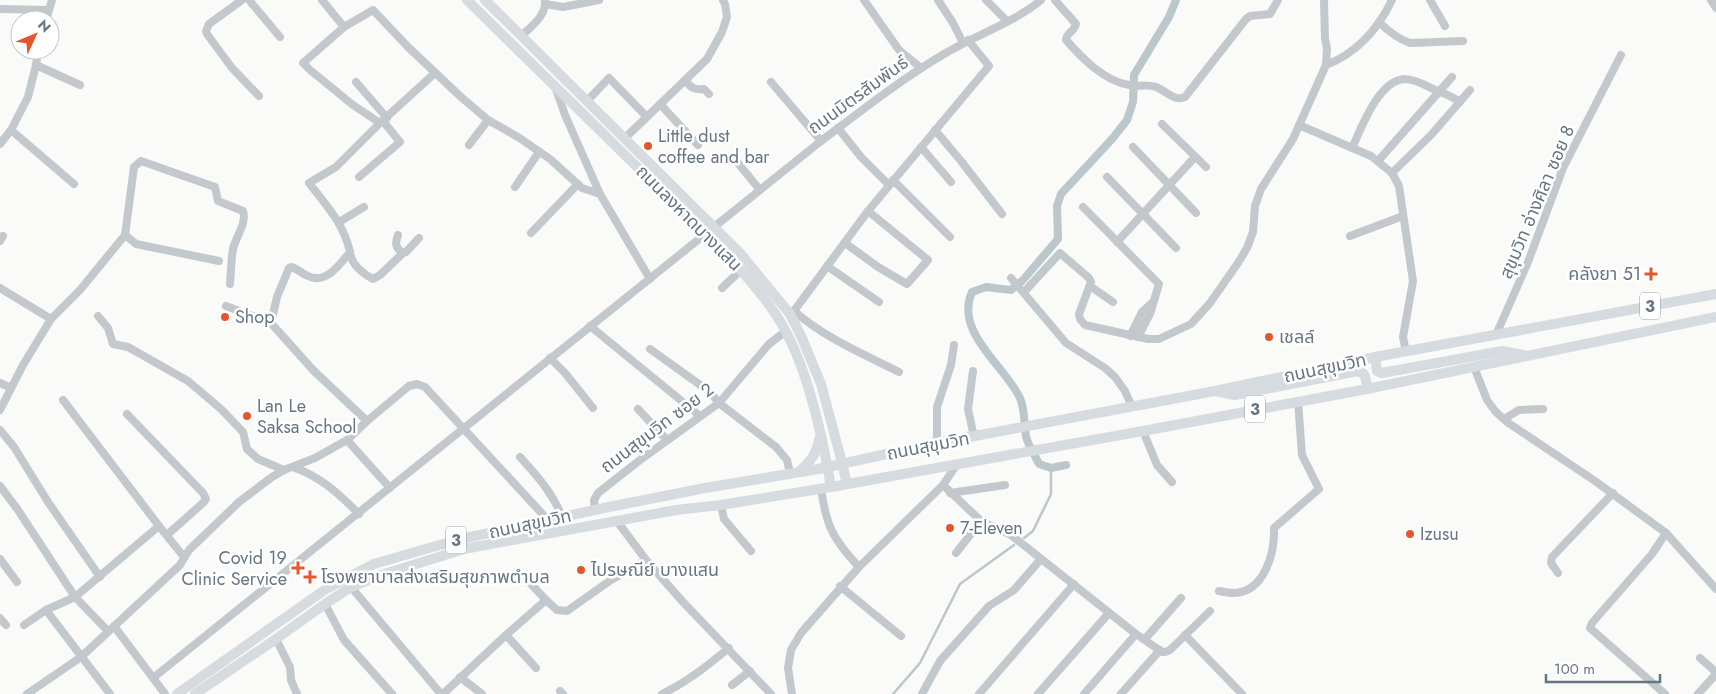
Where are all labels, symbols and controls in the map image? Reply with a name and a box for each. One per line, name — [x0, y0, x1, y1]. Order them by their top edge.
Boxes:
north arrow — [10, 10, 60, 60]
text: N — [33, 15, 55, 37]
street label: ถนนมิตรสัมพันธ์ — [802, 49, 914, 140]
street label: สุขุมวิท อ่างศิลา ซอย 8 — [1493, 121, 1581, 283]
place label: Little dust coffee and bar — [658, 123, 770, 170]
marker: Little dust coffee and bar — [642, 140, 654, 152]
street label: ถนนลงหาดบางแสน — [630, 159, 748, 277]
place label: คลังยา 51 — [1568, 261, 1641, 287]
marker: คลังยา 51 — [1645, 268, 1657, 280]
road number: 3 — [1640, 292, 1660, 320]
place label: Shop — [235, 304, 274, 330]
marker: Shop — [219, 311, 231, 323]
place label: เชลล์ — [1279, 324, 1315, 350]
marker: เชลล์ — [1263, 331, 1275, 343]
street label: ถนนสุขุมวิท — [1281, 347, 1369, 389]
street label: ถนนสุขุมวิท ซอย 2 — [595, 377, 719, 479]
place label: Lan Le Saksa School — [257, 393, 356, 440]
road number: 3 — [1245, 396, 1265, 422]
marker: Lan Le Saksa School — [241, 410, 253, 422]
street label: ถนนสุขุมวิท — [884, 425, 972, 467]
street label: ถนนสุขุมวิท — [486, 503, 574, 545]
place label: 7-Eleven — [960, 515, 1023, 541]
place label: Izusu — [1420, 521, 1459, 547]
marker: 7-Eleven — [944, 522, 956, 534]
road number: 3 — [446, 526, 466, 554]
marker: Izusu — [1404, 528, 1416, 540]
place label: Covid 19 Clinic Service — [181, 545, 287, 592]
place label: ไปรษณีย์ บางแสน — [590, 557, 719, 583]
marker: Covid 19 Clinic Service — [291, 561, 305, 575]
place label: โรงพยาบาลส่งเสริมสุขภาพตำบล — [321, 564, 550, 590]
marker: ไปรษณีย์ บางแสน — [575, 564, 587, 576]
marker: โรงพยาบาลส่งเสริมสุขภาพตำบล — [303, 570, 317, 584]
scale bar — [1546, 652, 1660, 684]
text: 100 m — [1554, 658, 1595, 680]

